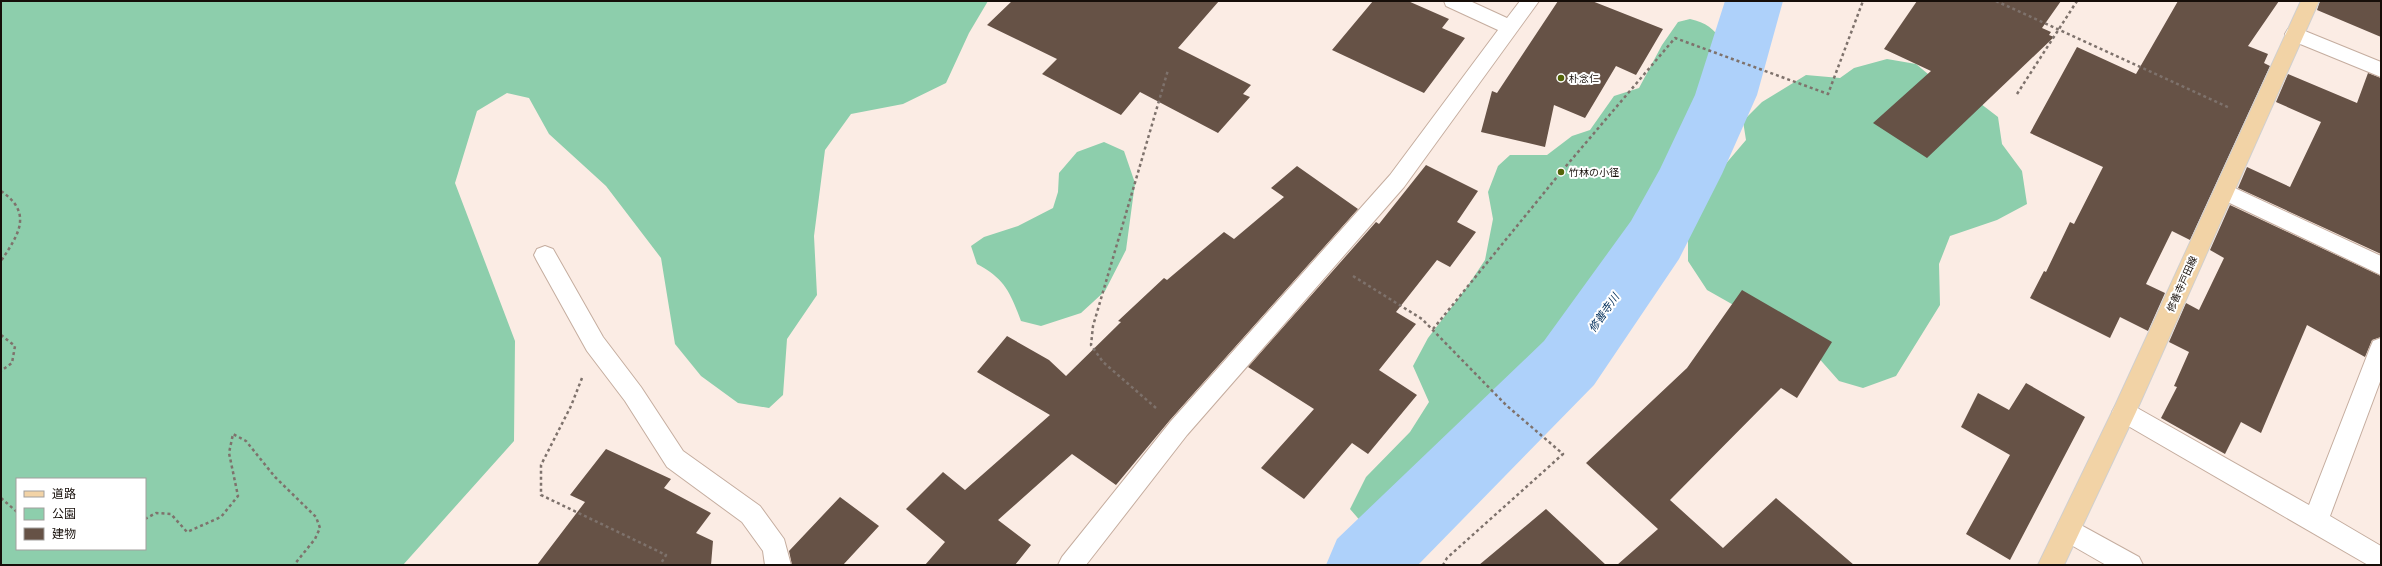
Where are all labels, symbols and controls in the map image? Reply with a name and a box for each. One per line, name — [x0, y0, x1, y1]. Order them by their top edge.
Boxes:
marker: 朴念仁 — [1556, 73, 1566, 83]
place label: 朴念仁 — [1569, 73, 1599, 84]
marker: 竹林の小径 — [1556, 167, 1566, 177]
place label: 竹林の小径 — [1569, 167, 1619, 178]
street label: 修善寺戸田線 — [2164, 254, 2199, 315]
water label: 修善寺川 — [1586, 290, 1623, 335]
legend — [16, 478, 146, 550]
text: 道路 — [52, 487, 76, 501]
text: 公園 — [52, 507, 76, 521]
text: 建物 — [52, 527, 76, 541]

